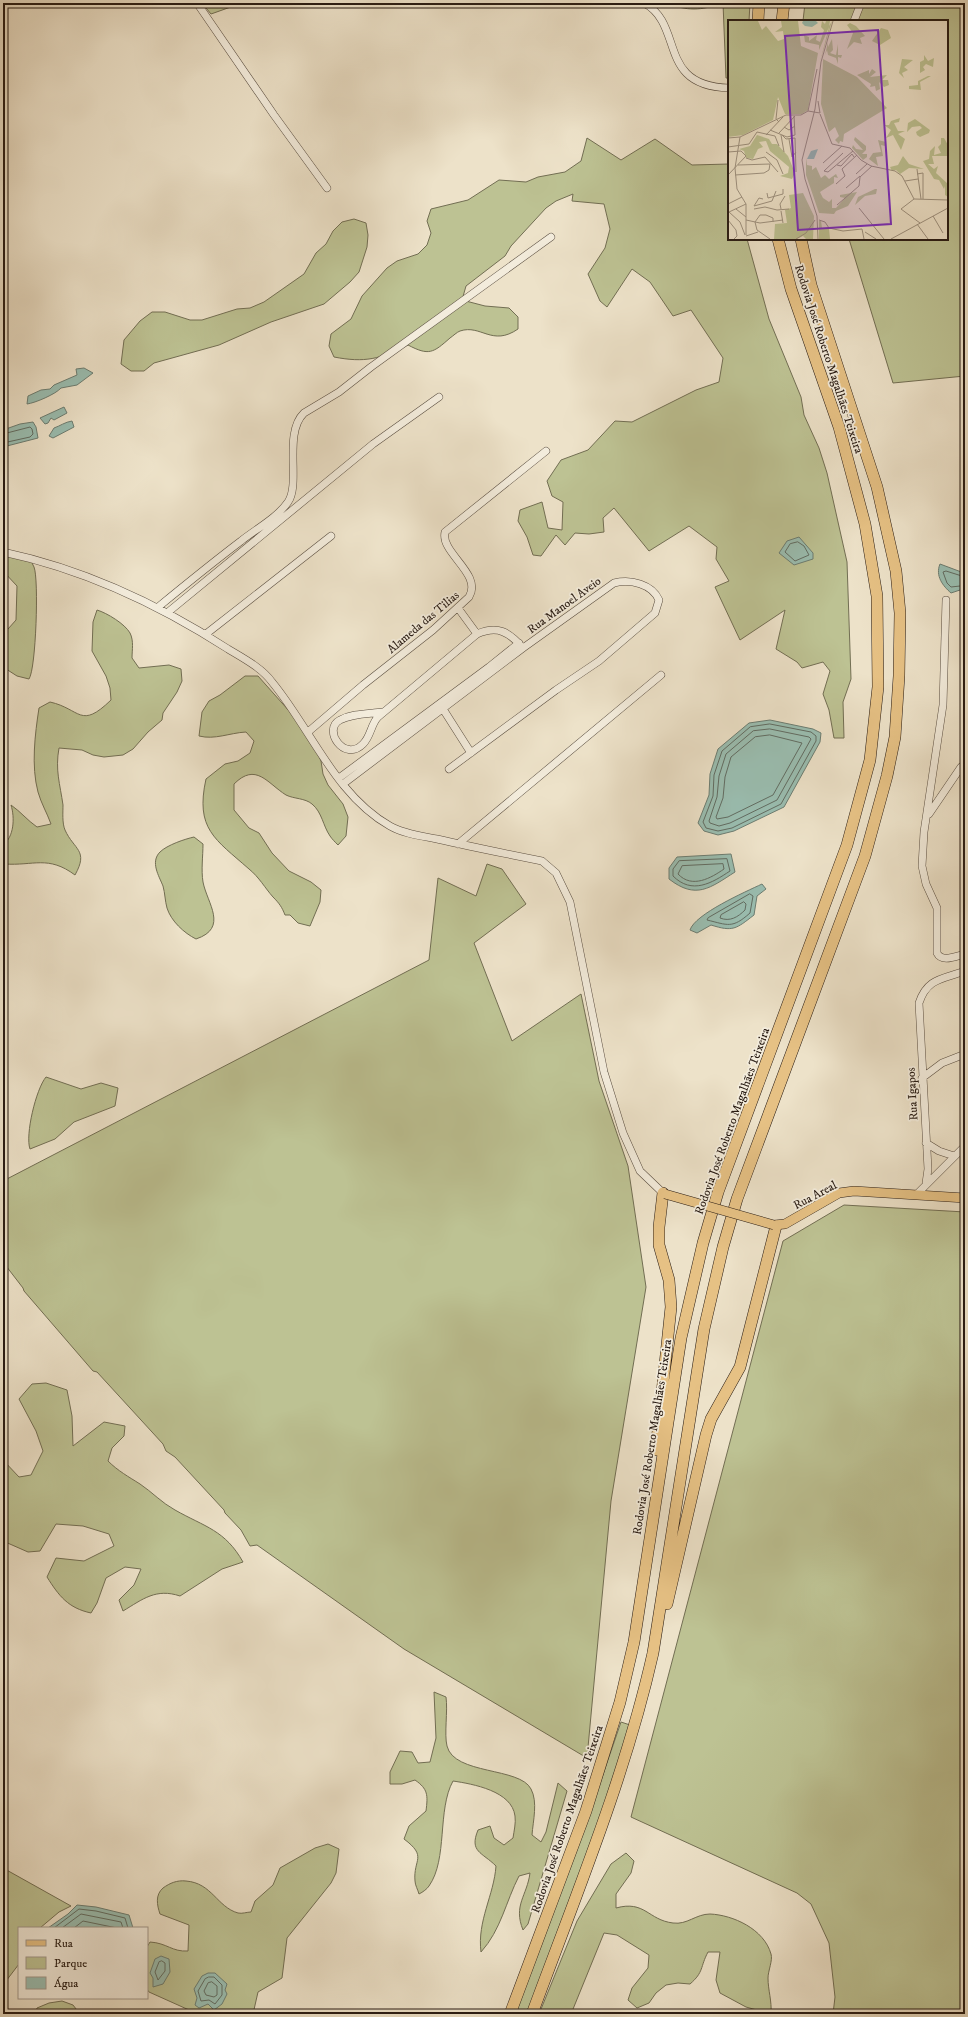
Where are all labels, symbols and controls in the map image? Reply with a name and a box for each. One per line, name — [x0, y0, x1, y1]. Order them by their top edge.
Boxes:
inset map — [728, 20, 948, 240]
street label: Rodovia José Roberto Magalhães Teixeira — [791, 263, 866, 456]
street label: Rua Manoel Aveio — [525, 574, 604, 637]
street label: Alameda das Tilias — [384, 588, 462, 657]
street label: Rodovia José Roberto Magalhães Teixeira — [692, 1025, 774, 1217]
street label: Rua Igapos — [904, 1067, 921, 1121]
street label: Rua Areal — [791, 1178, 840, 1213]
street label: Rodovia José Roberto Magalhães Teixeira — [630, 1337, 675, 1536]
street label: Rodovia José Roberto Magalhães Teixeira — [528, 1722, 607, 1915]
legend — [18, 1927, 148, 1999]
text: Rua — [54, 1936, 74, 1951]
text: Parque — [54, 1956, 87, 1971]
text: Água — [54, 1976, 79, 1991]

